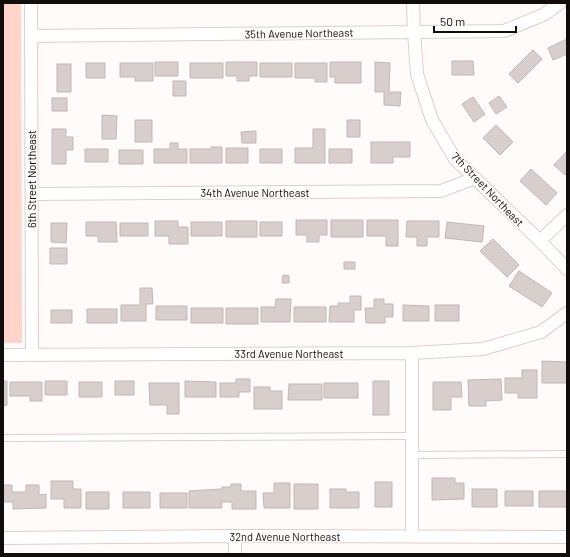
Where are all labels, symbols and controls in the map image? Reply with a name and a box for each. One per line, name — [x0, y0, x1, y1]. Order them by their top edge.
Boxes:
scale bar — [434, 8, 516, 34]
text: 50 m — [440, 14, 465, 28]
street label: 35th Avenue Northeast — [245, 26, 353, 40]
street label: 6th Street Northeast — [25, 130, 38, 228]
street label: 7th Street Northeast — [449, 149, 527, 229]
street label: 34th Avenue Northeast — [200, 186, 310, 199]
street label: 33rd Avenue Northeast — [235, 347, 343, 360]
street label: 32nd Avenue Northeast — [230, 530, 340, 543]

